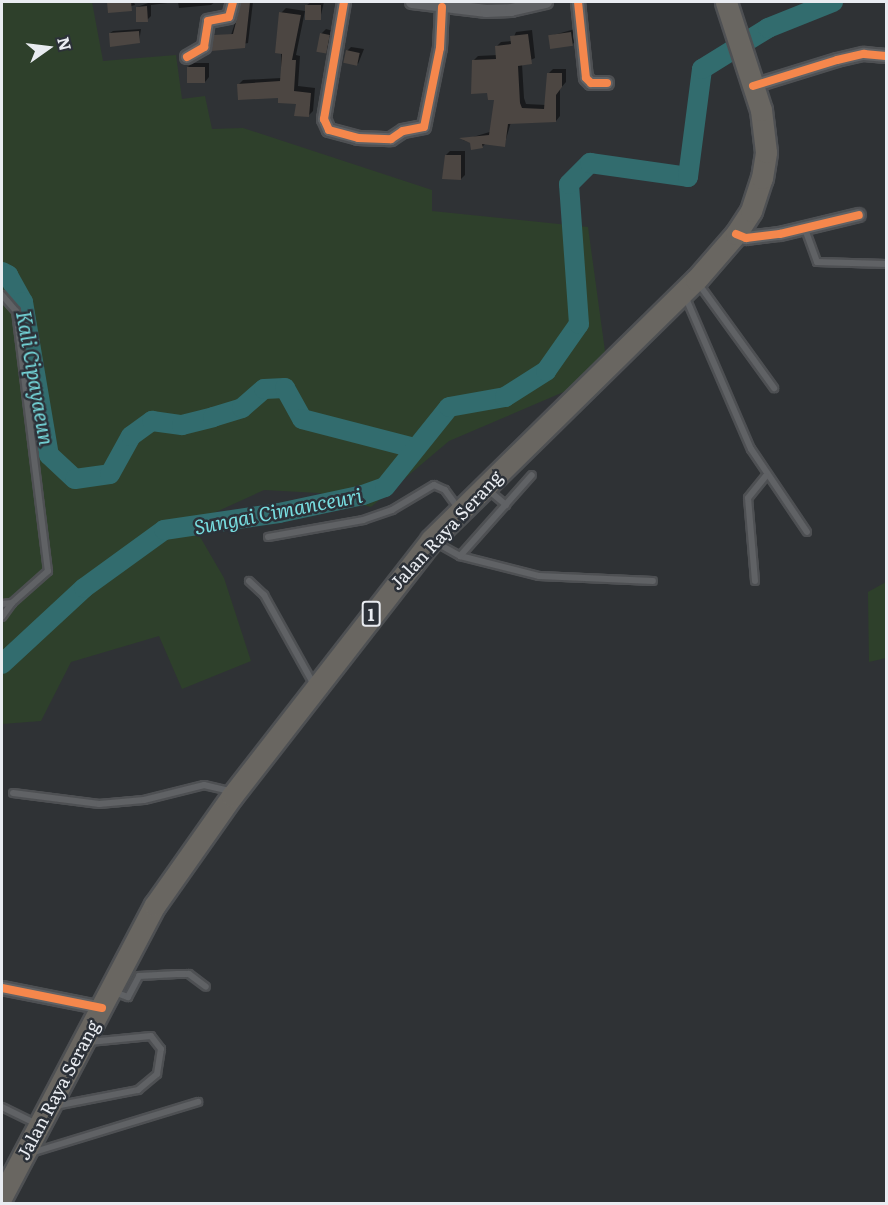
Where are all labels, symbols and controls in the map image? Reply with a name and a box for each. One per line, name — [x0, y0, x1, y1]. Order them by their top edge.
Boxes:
north arrow — [18, 18, 78, 78]
text: N — [52, 34, 79, 53]
water label: Kali Cipayaeun — [12, 309, 60, 447]
street label: Jalan Raya Serang — [385, 466, 507, 594]
water label: Sungai Cimanceuri — [192, 482, 364, 538]
road number: 1 — [360, 601, 382, 627]
street label: Jalan Raya Serang — [12, 1017, 104, 1163]

